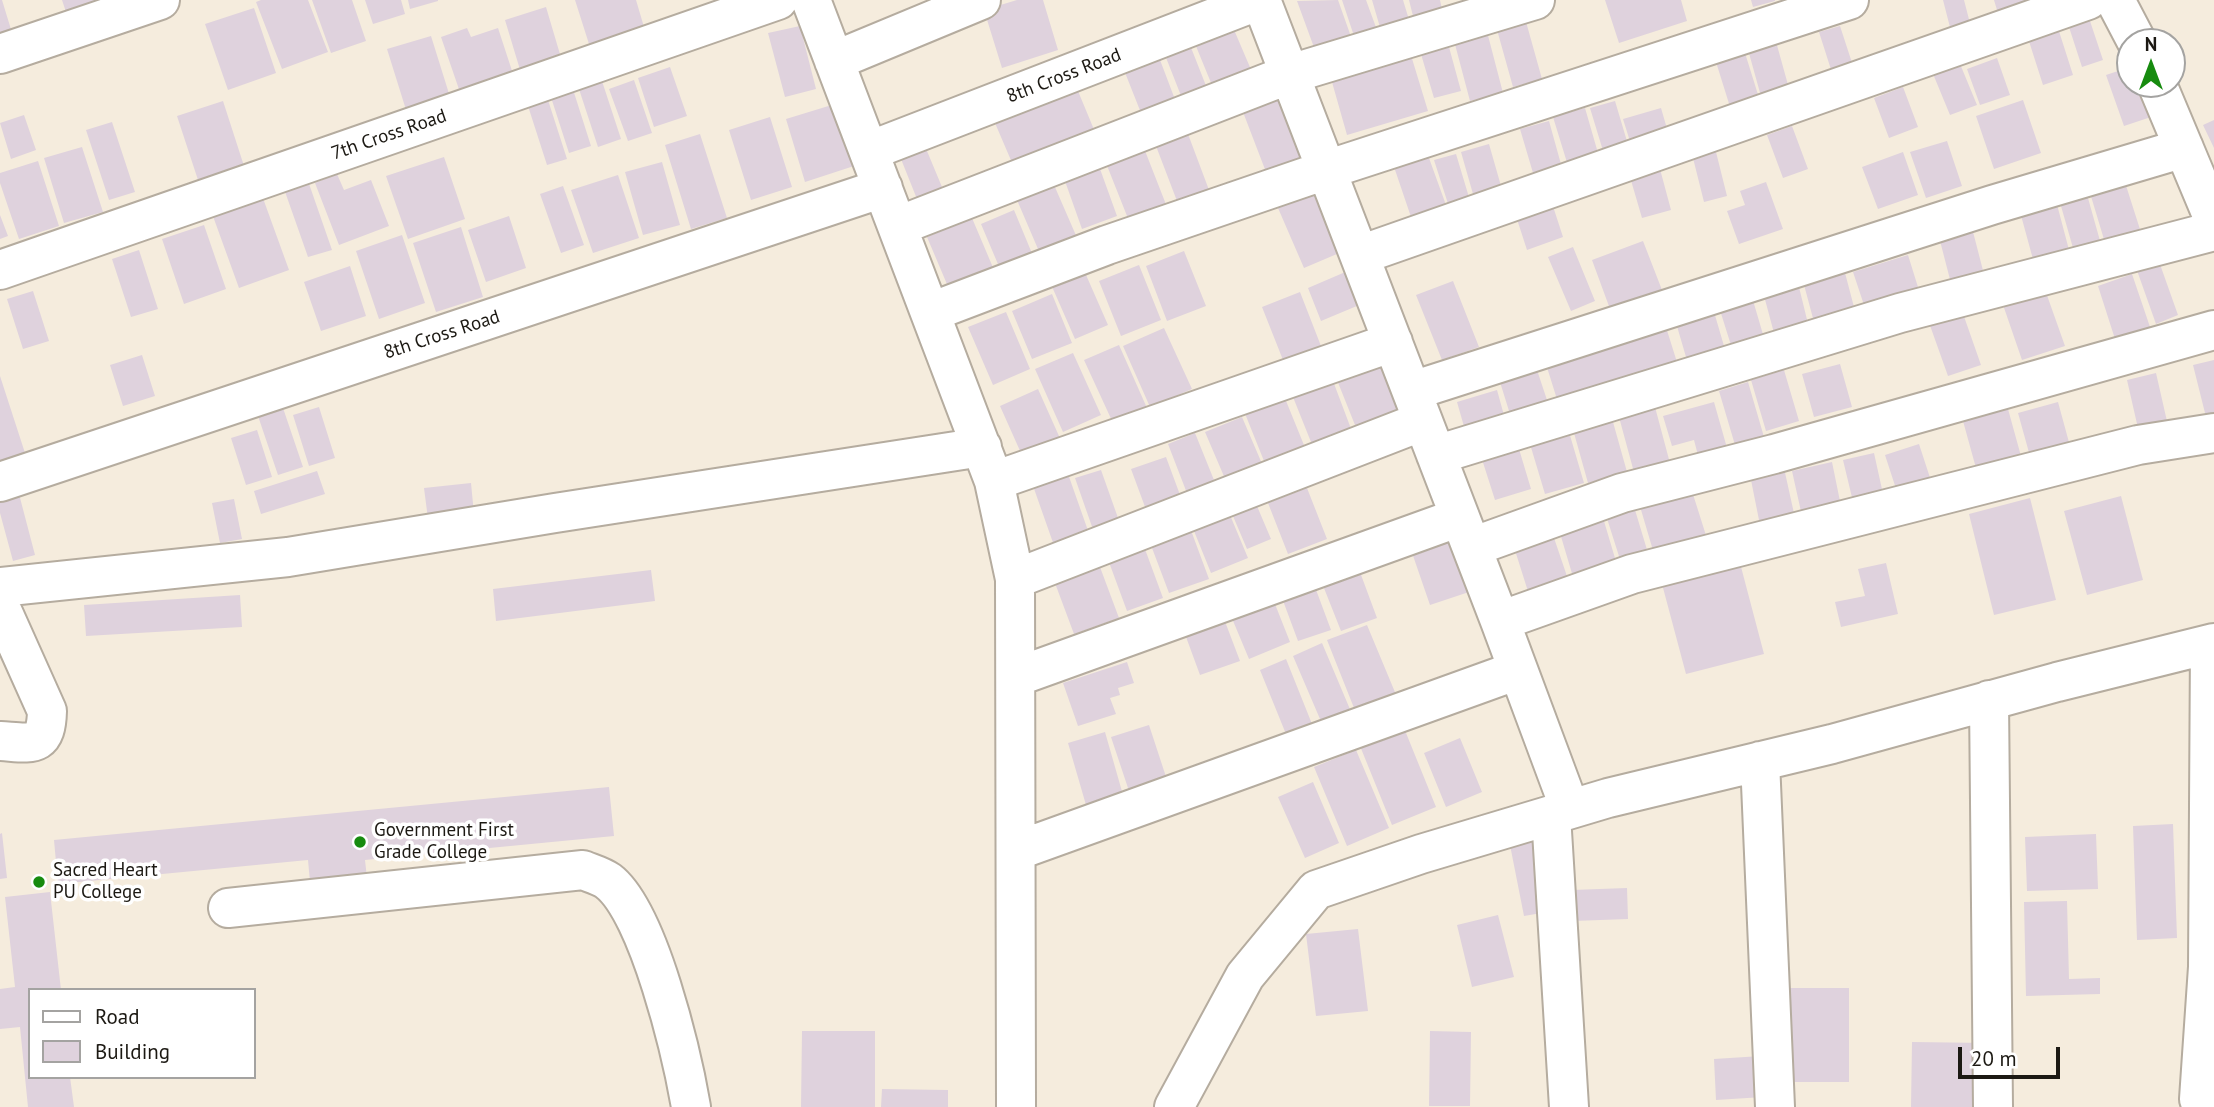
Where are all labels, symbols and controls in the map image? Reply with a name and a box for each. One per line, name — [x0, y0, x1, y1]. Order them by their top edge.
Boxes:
north arrow — [2116, 28, 2186, 98]
text: N — [2145, 32, 2157, 56]
street label: 8th Cross Road — [1004, 44, 1124, 108]
street label: 7th Cross Road — [328, 105, 450, 165]
street label: 8th Cross Road — [381, 306, 503, 364]
place label: Government First Grade College — [374, 820, 514, 864]
marker: Government First Grade College — [352, 834, 368, 850]
place label: Sacred Heart PU College — [53, 860, 158, 904]
marker: Sacred Heart PU College — [31, 874, 47, 890]
legend — [28, 988, 256, 1079]
text: Road — [95, 1003, 139, 1030]
scale bar — [1962, 1034, 2064, 1078]
text: Building — [95, 1038, 170, 1065]
text: 20 m — [1971, 1045, 2017, 1072]

